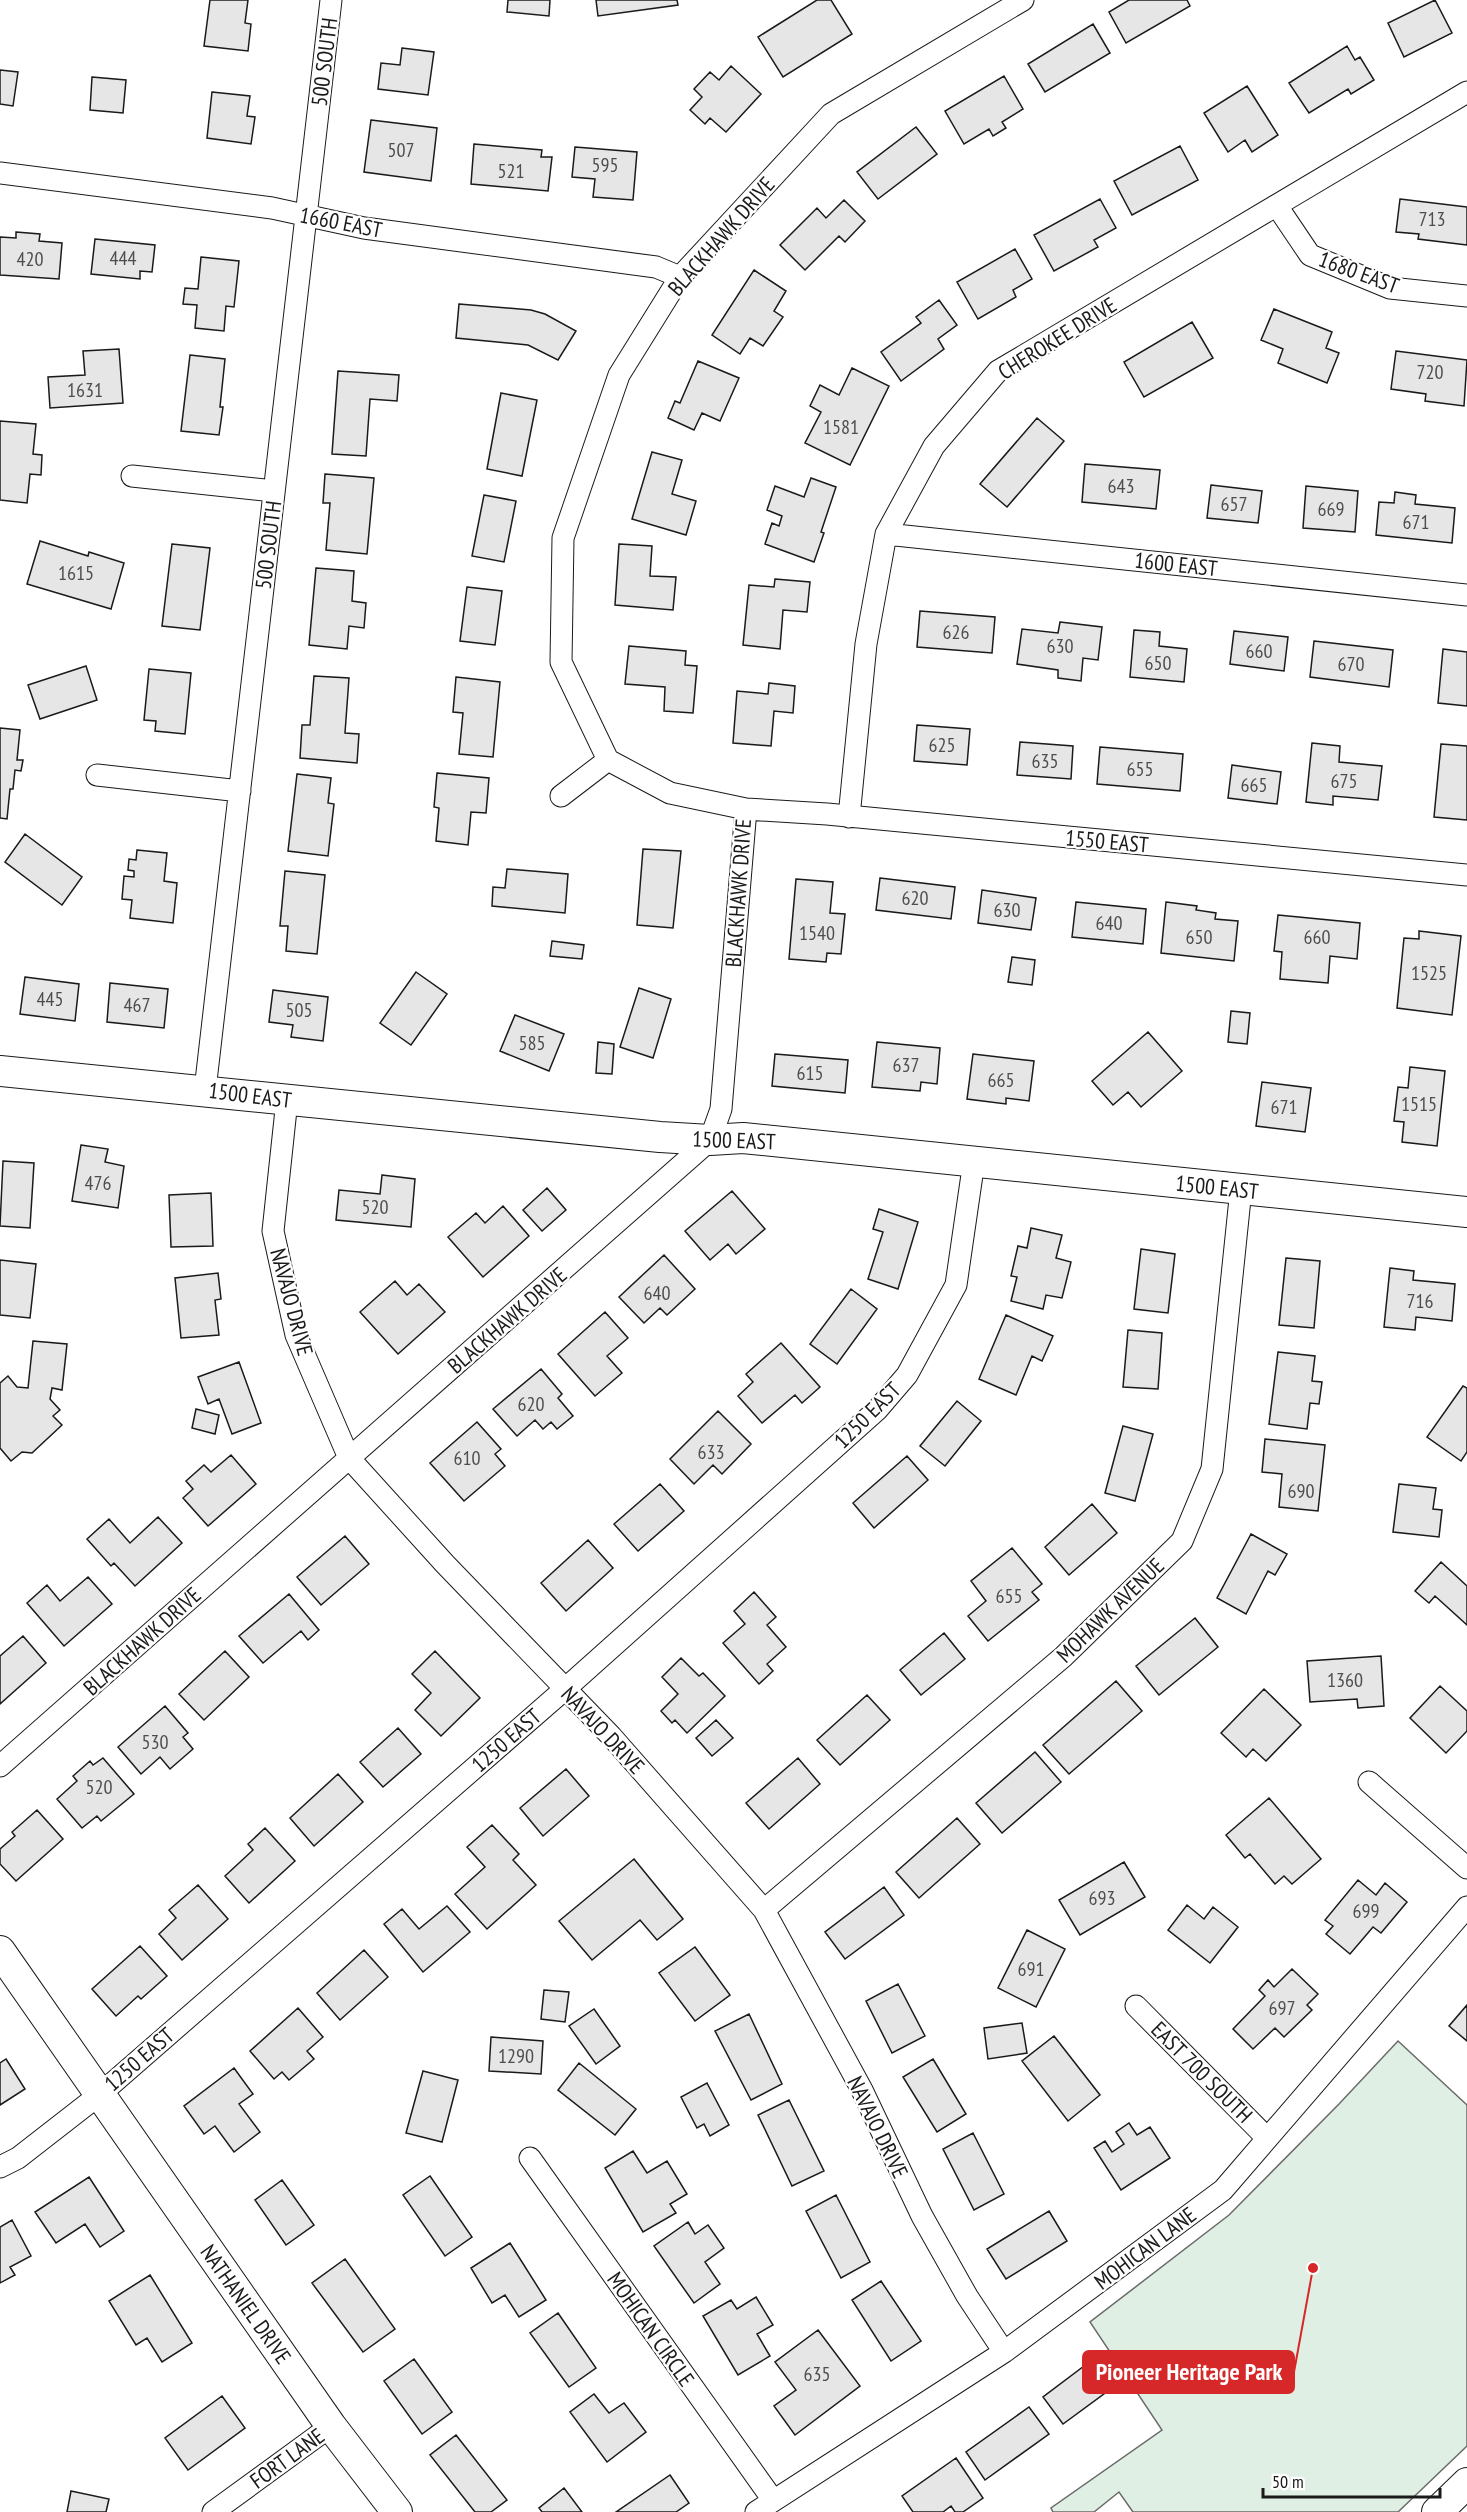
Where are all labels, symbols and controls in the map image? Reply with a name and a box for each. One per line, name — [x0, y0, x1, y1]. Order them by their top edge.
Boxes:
street label: 500 SOUTH — [305, 16, 343, 108]
house number: 507 — [388, 137, 415, 163]
house number: 595 — [592, 152, 619, 178]
house number: 521 — [498, 158, 525, 184]
street label: BLACKHAWK DRIVE — [662, 171, 780, 301]
street label: 1660 EAST — [297, 200, 385, 244]
house number: 713 — [1419, 206, 1446, 232]
house number: 444 — [110, 245, 137, 271]
street label: 1680 EAST — [1315, 245, 1403, 299]
house number: 420 — [17, 246, 44, 272]
street label: CHEROKEE DRIVE — [993, 290, 1121, 386]
house number: 720 — [1417, 359, 1444, 385]
house number: 1631 — [67, 377, 103, 403]
house number: 1581 — [823, 414, 859, 440]
house number: 643 — [1108, 473, 1135, 499]
house number: 657 — [1221, 491, 1248, 517]
house number: 669 — [1318, 496, 1345, 522]
street label: 500 SOUTH — [249, 499, 287, 591]
house number: 671 — [1403, 509, 1430, 535]
street label: 1600 EAST — [1133, 546, 1219, 582]
house number: 1615 — [58, 560, 94, 586]
house number: 626 — [943, 619, 970, 645]
house number: 630 — [1047, 633, 1074, 659]
house number: 660 — [1246, 638, 1273, 664]
house number: 650 — [1145, 650, 1172, 676]
house number: 670 — [1338, 651, 1365, 677]
house number: 625 — [929, 732, 956, 758]
house number: 635 — [1032, 748, 1059, 774]
house number: 655 — [1127, 756, 1154, 782]
house number: 675 — [1331, 768, 1358, 794]
house number: 665 — [1241, 772, 1268, 798]
street label: BLACKHAWK DRIVE — [719, 818, 757, 968]
street label: 1550 EAST — [1064, 823, 1150, 859]
house number: 620 — [902, 885, 929, 911]
house number: 630 — [994, 897, 1021, 923]
house number: 640 — [1096, 910, 1123, 936]
house number: 1540 — [799, 920, 835, 946]
house number: 650 — [1186, 924, 1213, 950]
house number: 660 — [1304, 924, 1331, 950]
house number: 1525 — [1411, 960, 1447, 986]
house number: 445 — [37, 986, 64, 1012]
house number: 467 — [124, 992, 151, 1018]
house number: 505 — [286, 997, 313, 1023]
house number: 585 — [519, 1030, 546, 1056]
house number: 637 — [893, 1052, 920, 1078]
house number: 615 — [797, 1060, 824, 1086]
house number: 665 — [988, 1067, 1015, 1093]
street label: 1500 EAST — [207, 1076, 293, 1114]
house number: 1515 — [1401, 1091, 1437, 1117]
house number: 671 — [1271, 1094, 1298, 1120]
street label: 1500 EAST — [692, 1125, 776, 1155]
street label: 1500 EAST — [1174, 1169, 1260, 1205]
house number: 476 — [85, 1170, 112, 1196]
house number: 520 — [362, 1194, 389, 1220]
street label: NAVAJO DRIVE — [264, 1245, 320, 1359]
street label: BLACKHAWK DRIVE — [442, 1261, 572, 1379]
house number: 640 — [644, 1280, 671, 1306]
house number: 716 — [1407, 1288, 1434, 1314]
street label: 1250 EAST — [828, 1376, 906, 1454]
house number: 620 — [518, 1391, 545, 1417]
house number: 633 — [698, 1439, 725, 1465]
house number: 610 — [454, 1445, 481, 1471]
house number: 690 — [1288, 1478, 1315, 1504]
street label: MOHAWK AVENUE — [1050, 1552, 1170, 1668]
street label: BLACKHAWK DRIVE — [77, 1581, 207, 1701]
house number: 655 — [996, 1583, 1023, 1609]
house number: 1360 — [1327, 1667, 1363, 1693]
street label: NAVAJO DRIVE — [555, 1680, 651, 1780]
street label: 1250 EAST — [465, 1702, 547, 1778]
house number: 530 — [142, 1729, 169, 1755]
house number: 520 — [86, 1774, 113, 1800]
house number: 693 — [1089, 1885, 1116, 1911]
house number: 699 — [1353, 1898, 1380, 1924]
house number: 691 — [1018, 1956, 1045, 1982]
house number: 697 — [1269, 1995, 1296, 2021]
street label: EAST 700 SOUTH — [1145, 2015, 1259, 2129]
street label: 1250 EAST — [98, 2021, 180, 2097]
house number: 1290 — [498, 2043, 534, 2069]
street label: NAVAJO DRIVE — [841, 2071, 915, 2183]
street label: MOHICAN LANE — [1089, 2201, 1201, 2295]
street label: NATHANIEL DRIVE — [195, 2239, 297, 2369]
street label: MOHICAN CIRCLE — [601, 2266, 701, 2392]
callout: Pioneer Heritage Park — [1083, 2351, 1294, 2393]
text: Pioneer Heritage Park — [1096, 2356, 1282, 2387]
house number: 635 — [804, 2361, 831, 2387]
street label: FORT LANE — [244, 2422, 330, 2494]
scale bar — [1263, 2461, 1440, 2499]
text: 50 m — [1272, 2470, 1304, 2493]

